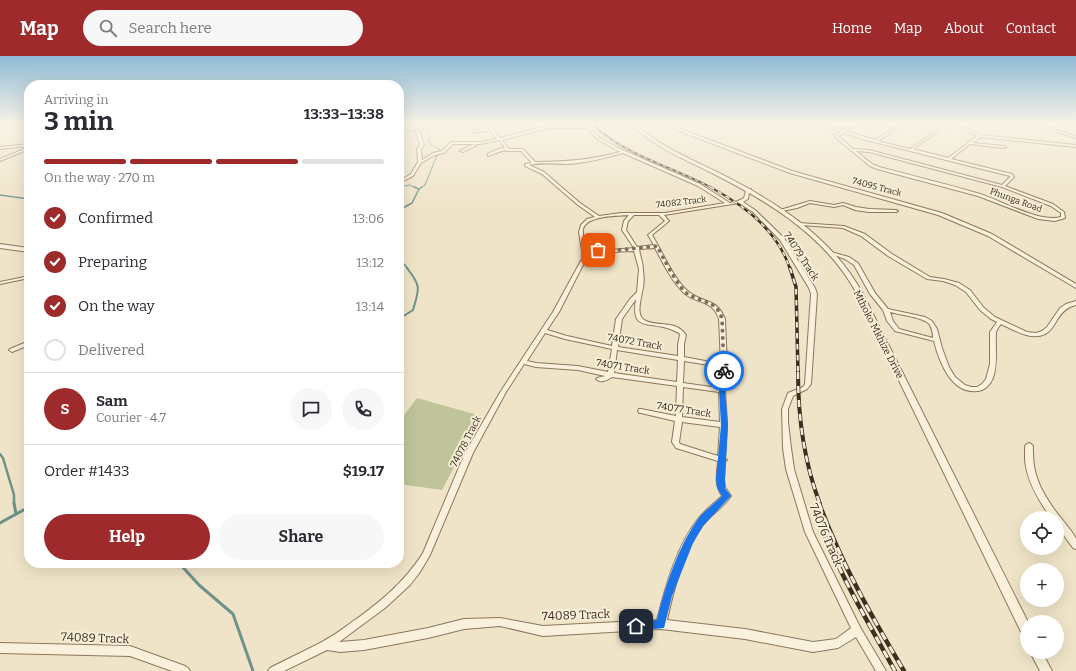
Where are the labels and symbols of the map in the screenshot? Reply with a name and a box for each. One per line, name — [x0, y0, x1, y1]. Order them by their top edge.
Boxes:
street label: 74095 Track — [851, 176, 904, 199]
street label: Phunga Road — [988, 186, 1044, 214]
street label: 74082 Track — [655, 194, 708, 210]
street label: 74079 Track — [781, 230, 822, 283]
pin — [581, 233, 615, 267]
street label: Mthoko Mkhize Drive — [851, 288, 906, 381]
street label: 74072 Track — [607, 331, 663, 353]
courier — [704, 351, 744, 391]
street label: 74071 Track — [595, 357, 651, 377]
street label: 74077 Track — [656, 400, 712, 420]
street label: 74078 Track — [448, 414, 484, 469]
street label: 74076 Track — [806, 501, 846, 569]
street label: 74089 Track — [542, 607, 611, 623]
pin — [619, 609, 653, 643]
street label: 74089 Track — [61, 630, 130, 646]

